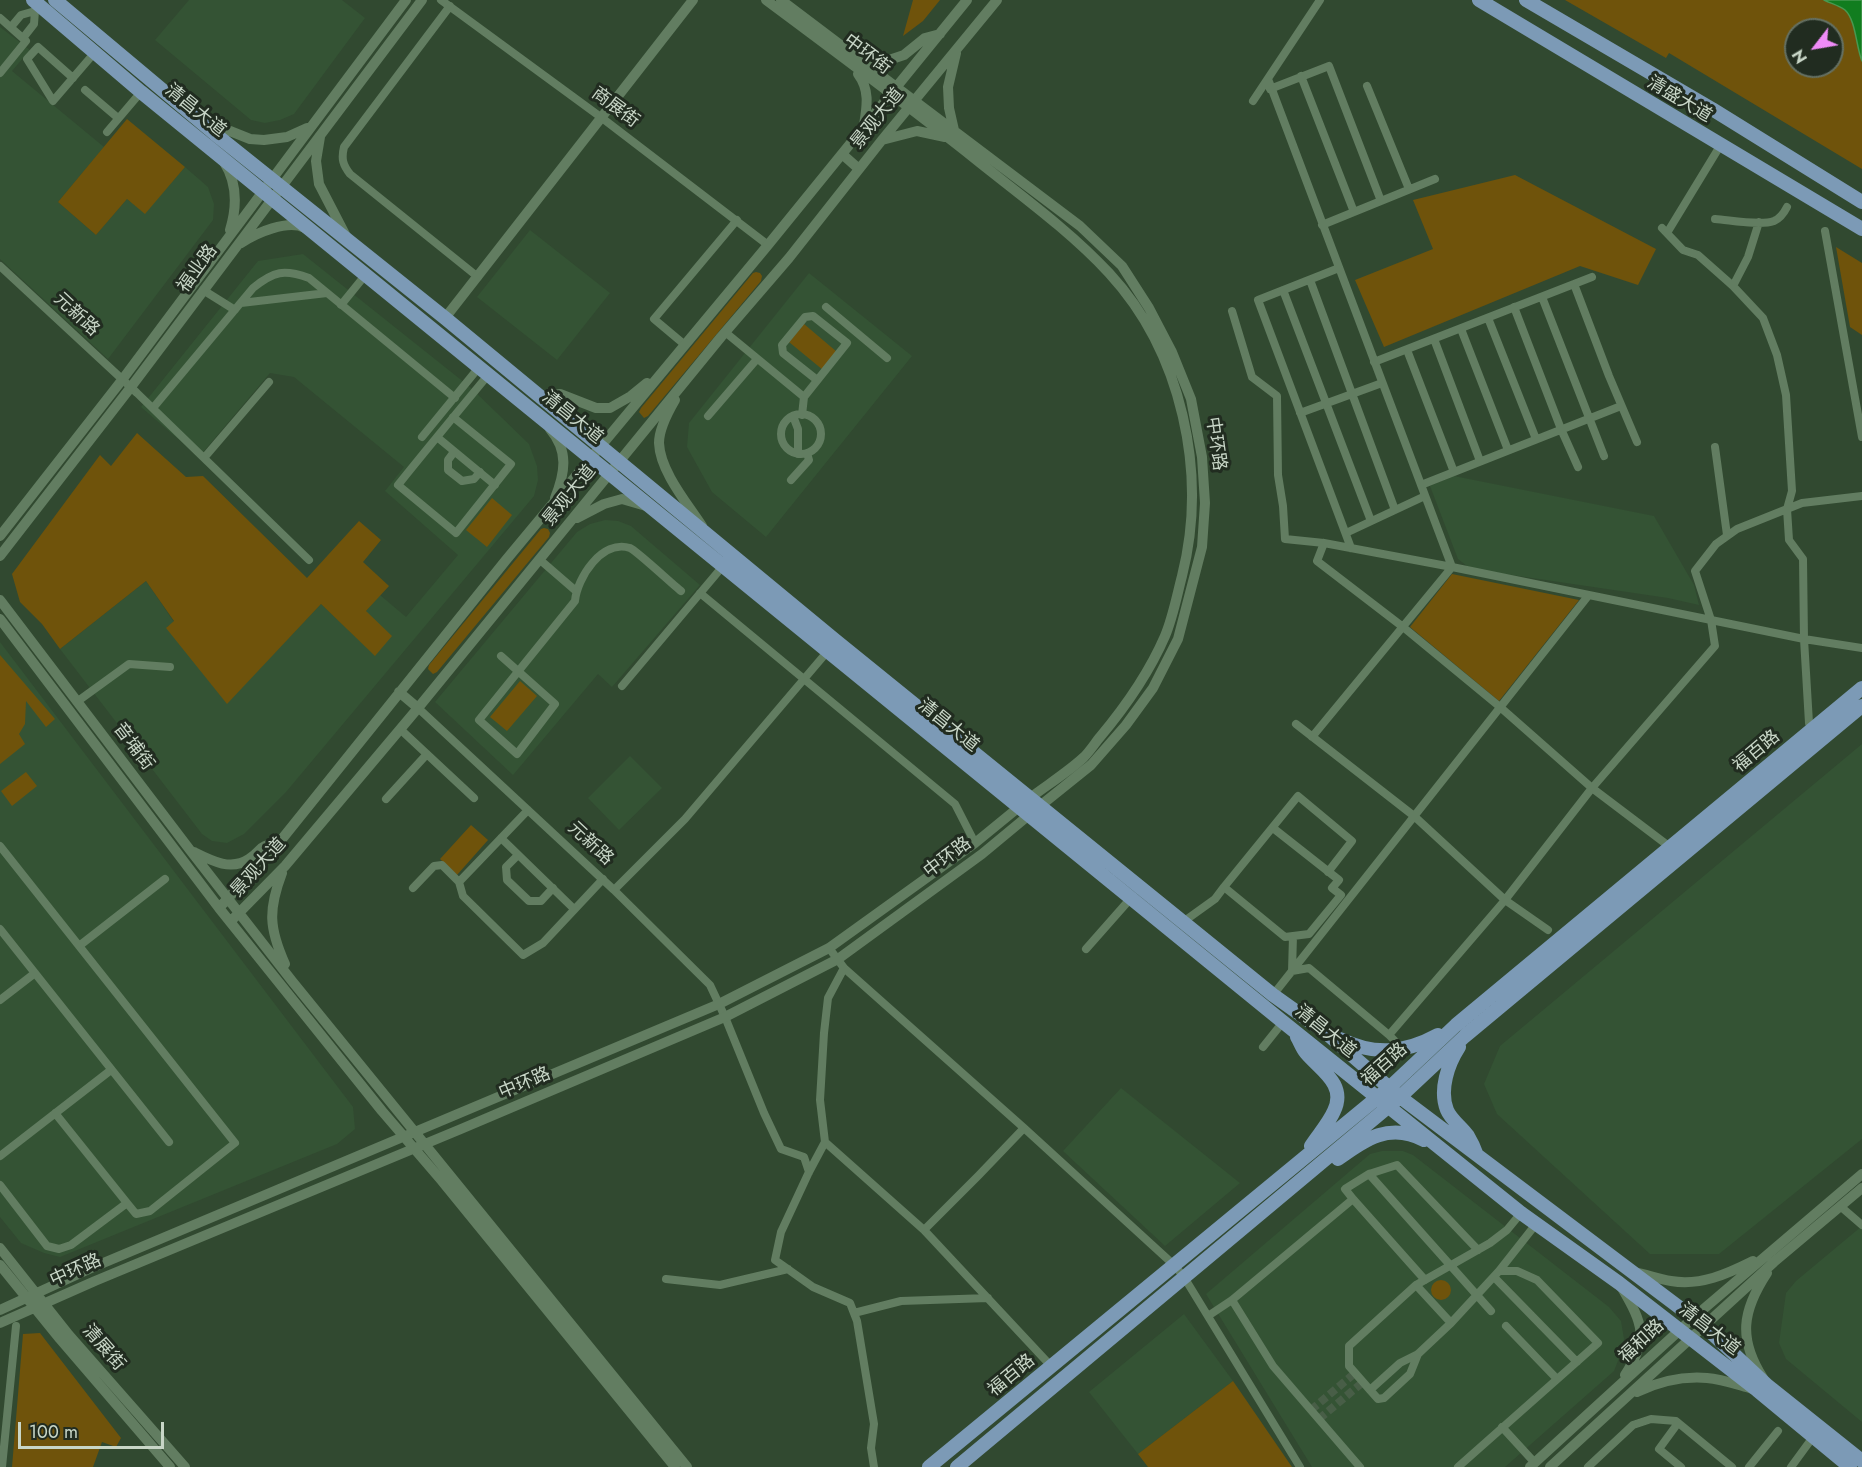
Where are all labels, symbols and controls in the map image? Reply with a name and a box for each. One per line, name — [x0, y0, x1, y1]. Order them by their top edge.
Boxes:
north arrow — [1784, 18, 1844, 78]
street label: 中环街 — [839, 30, 895, 80]
text: N — [1787, 45, 1813, 68]
street label: 清盛大道 — [1643, 72, 1715, 128]
street label: 清昌大道 — [160, 80, 230, 142]
street label: 商展街 — [587, 83, 643, 133]
street label: 景观大道 — [847, 84, 909, 154]
street label: 福业路 — [173, 241, 223, 297]
street label: 元新路 — [49, 289, 103, 341]
street label: 清昌大道 — [537, 387, 607, 449]
street label: 中环路 — [1201, 416, 1229, 472]
street label: 景观大道 — [539, 461, 601, 531]
street label: 清昌大道 — [913, 695, 983, 757]
street label: 音埔街 — [108, 719, 158, 775]
street label: 福百路 — [1729, 726, 1785, 778]
street label: 元新路 — [563, 818, 617, 870]
street label: 中环路 — [920, 833, 976, 883]
street label: 景观大道 — [227, 834, 291, 902]
street label: 清昌大道 — [1290, 1001, 1360, 1063]
street label: 福百路 — [1358, 1039, 1412, 1091]
street label: 中环路 — [496, 1064, 554, 1104]
street label: 中环路 — [47, 1250, 105, 1292]
street label: 清昌大道 — [1674, 1299, 1744, 1361]
street label: 福和路 — [1615, 1316, 1669, 1368]
street label: 清展街 — [77, 1321, 129, 1375]
street label: 福百路 — [984, 1350, 1040, 1402]
scale bar — [21, 1410, 166, 1448]
text: 100 m — [29, 1419, 78, 1445]

